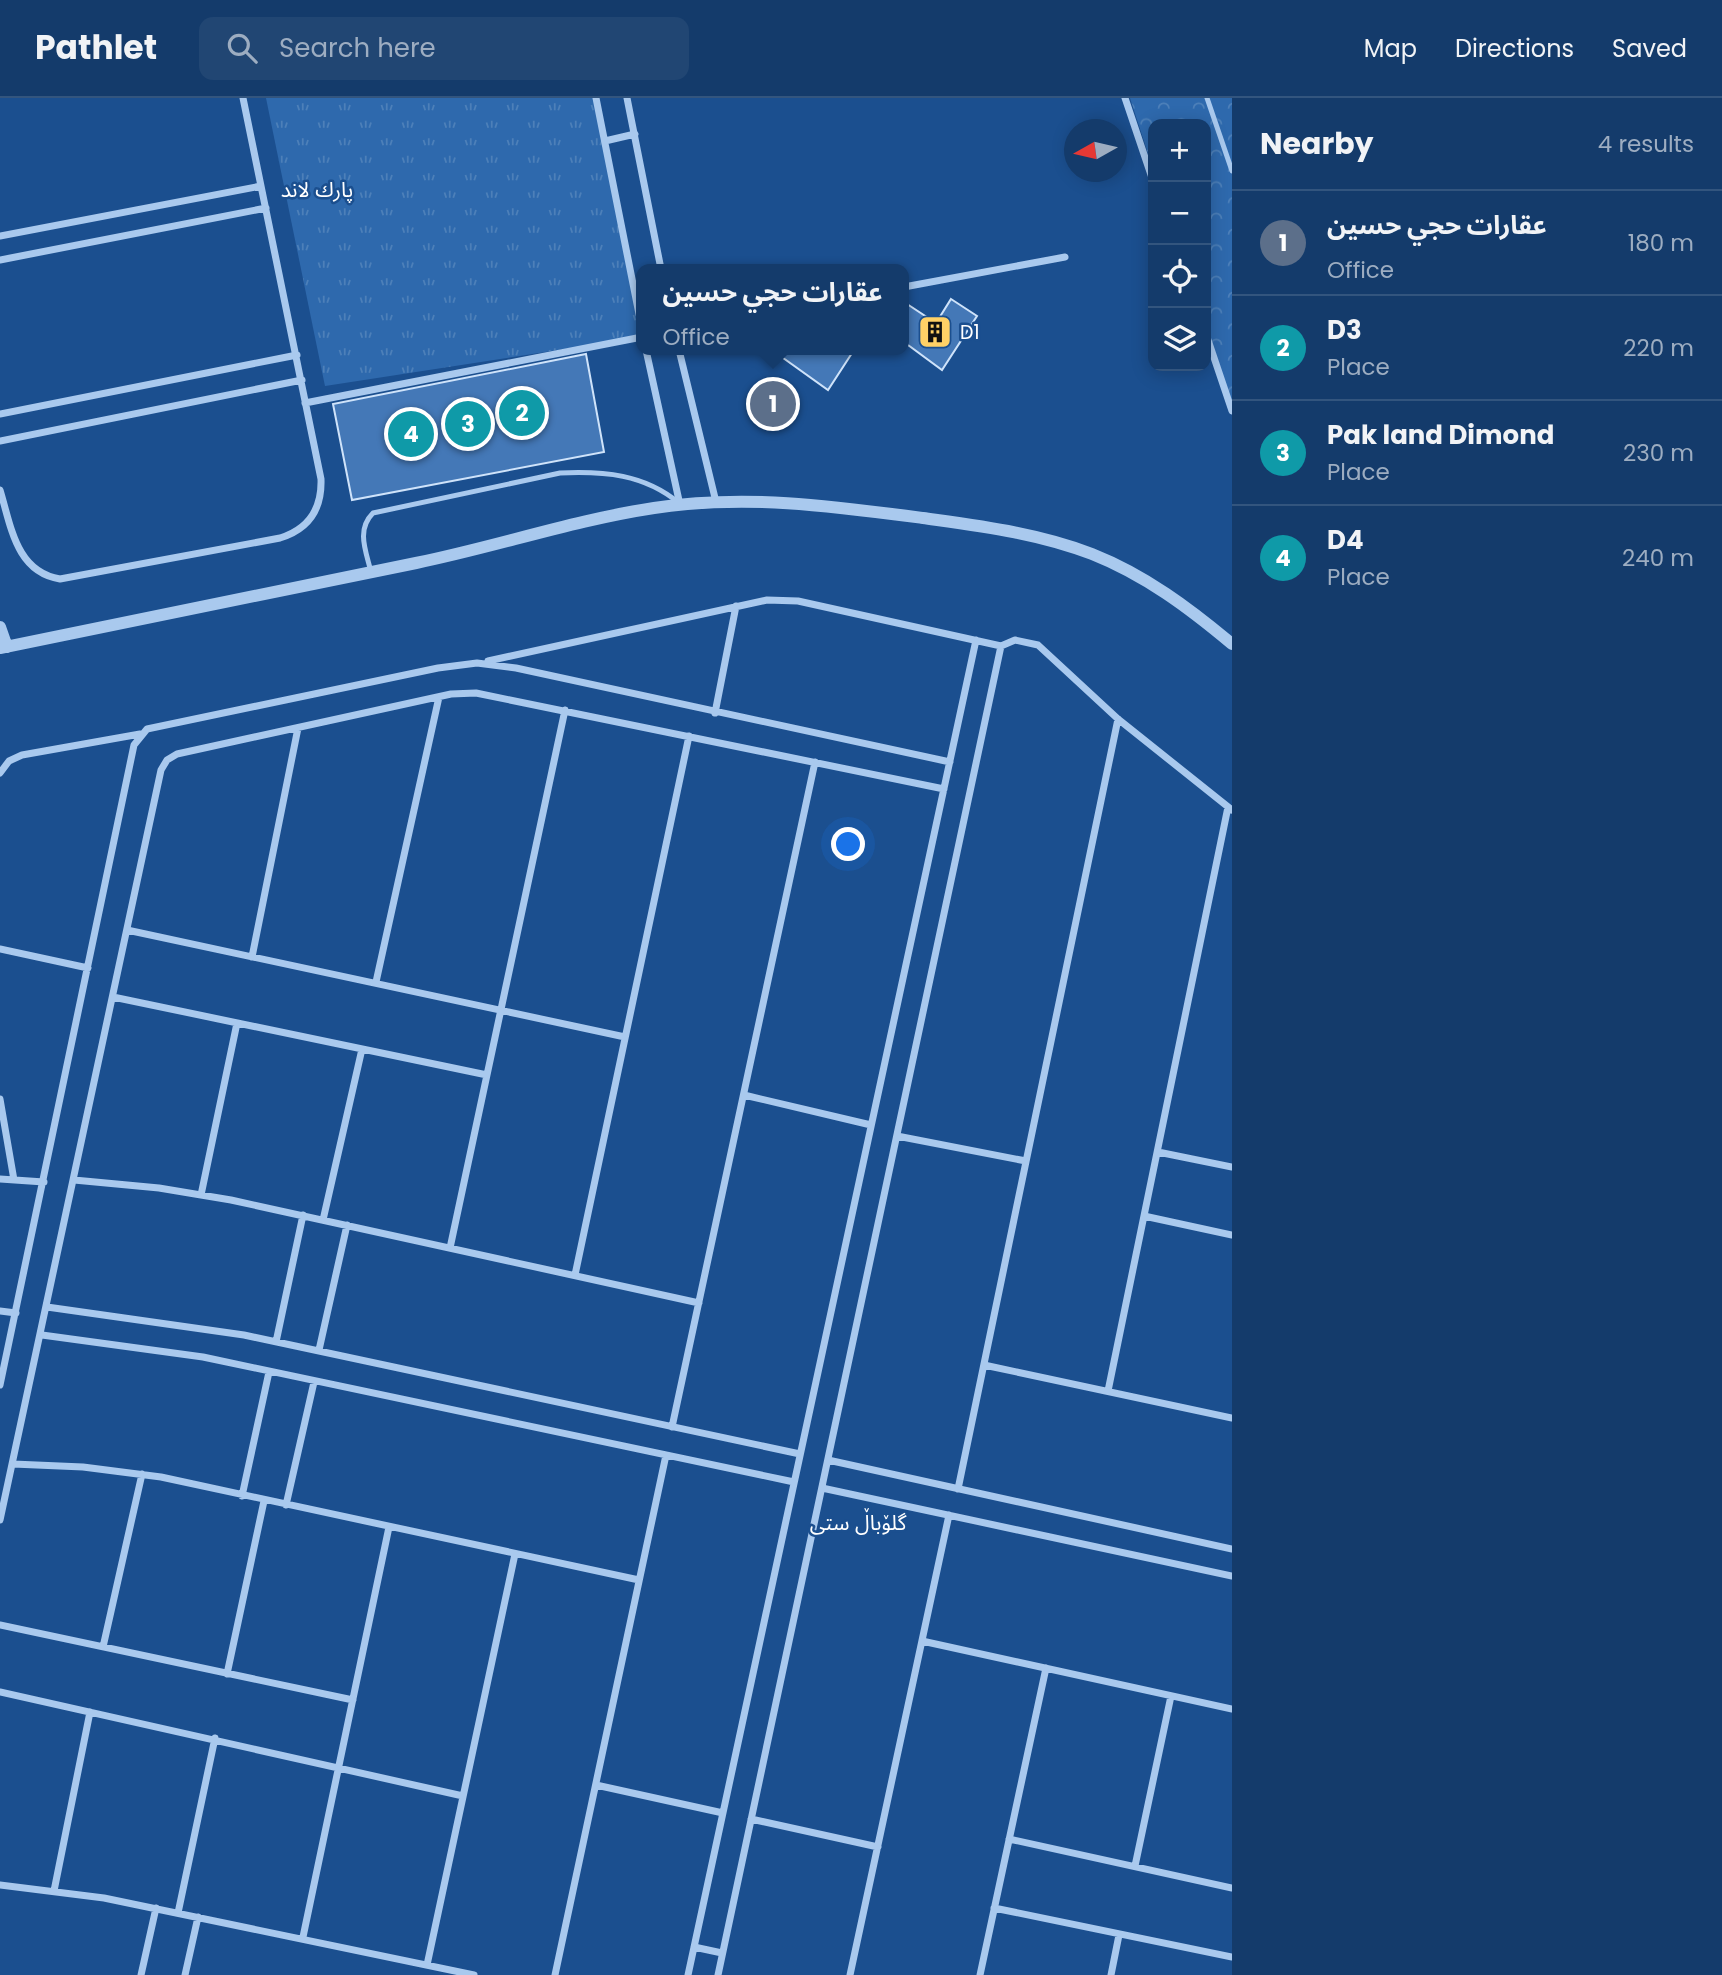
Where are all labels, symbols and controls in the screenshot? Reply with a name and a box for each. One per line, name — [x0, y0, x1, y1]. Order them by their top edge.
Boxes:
search box — [199, 17, 689, 80]
text: Pathlet — [35, 24, 157, 71]
icon: search — [223, 29, 261, 67]
text: Search here — [279, 30, 436, 66]
text: Map — [1364, 32, 1417, 65]
text: Directions — [1455, 32, 1574, 65]
text: Saved — [1612, 32, 1687, 65]
north arrow — [1064, 119, 1127, 182]
map controls — [1148, 119, 1211, 371]
button: + — [1148, 119, 1211, 182]
text: Nearby — [1260, 122, 1374, 165]
text: 4 results — [1598, 128, 1694, 160]
district label: پارك لاند — [281, 175, 353, 204]
button: − — [1148, 182, 1211, 245]
text: عقارات حجي حسين — [1327, 207, 1547, 243]
text: 1 — [1279, 227, 1287, 259]
text: 180 m — [1628, 227, 1694, 259]
button: locate — [1148, 245, 1211, 308]
text: Office — [1327, 254, 1394, 286]
popup — [636, 264, 909, 355]
text: عقارات حجي حسين — [663, 274, 882, 310]
button: layers — [1148, 308, 1211, 371]
text: D3 — [1327, 312, 1362, 348]
building icon: D1 — [916, 313, 954, 351]
place label: D1 — [960, 319, 980, 346]
text: Office — [663, 321, 730, 353]
text: 2 — [1276, 332, 1290, 364]
text: 220 m — [1623, 332, 1694, 364]
text: Place — [1327, 351, 1390, 383]
pin: 1 — [750, 378, 796, 430]
pin: 2 — [499, 387, 545, 439]
pin: 3 — [445, 398, 491, 450]
pin: 4 — [388, 408, 434, 460]
text: Pak land Dimond — [1327, 417, 1554, 453]
text: 3 — [1276, 437, 1290, 469]
text: 230 m — [1623, 437, 1694, 469]
text: Place — [1327, 456, 1390, 488]
text: D4 — [1327, 522, 1364, 558]
text: 4 — [1275, 542, 1291, 574]
text: 240 m — [1622, 542, 1694, 574]
text: Place — [1327, 561, 1390, 593]
your location — [831, 827, 865, 861]
district label: گلۆباڵ ستی — [810, 1507, 907, 1537]

